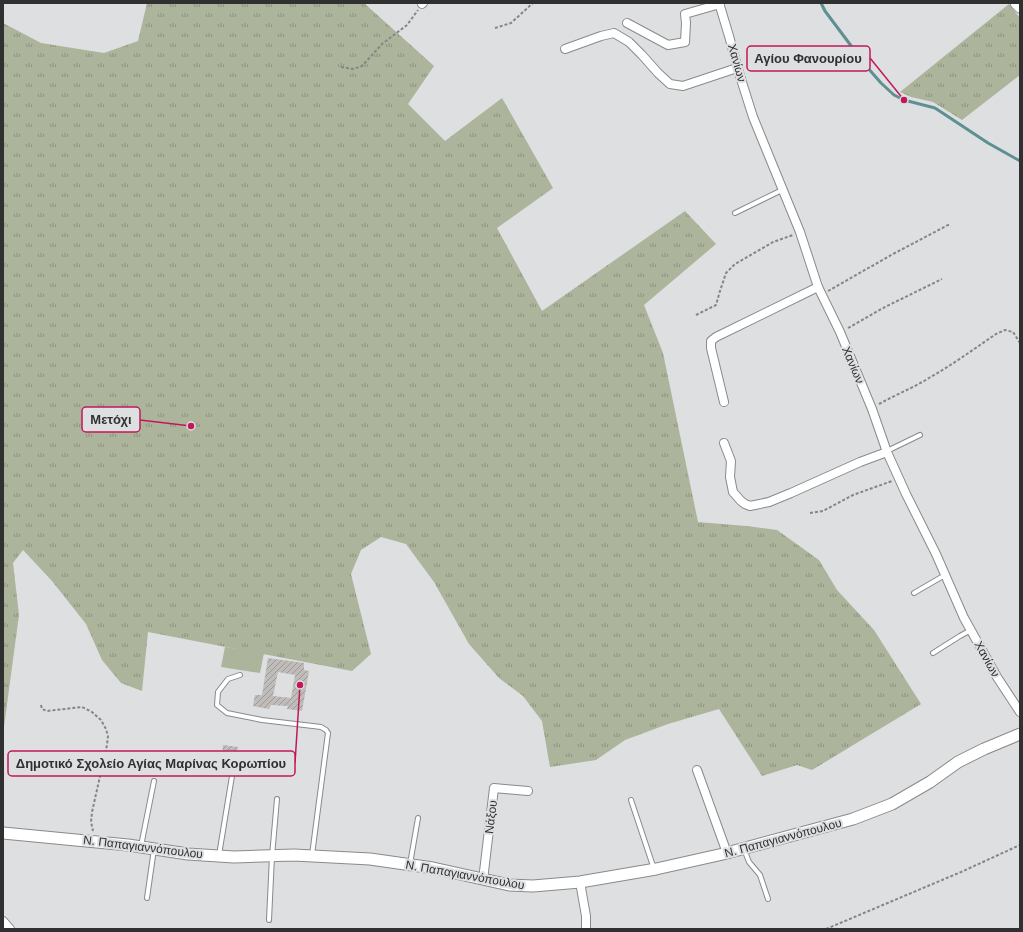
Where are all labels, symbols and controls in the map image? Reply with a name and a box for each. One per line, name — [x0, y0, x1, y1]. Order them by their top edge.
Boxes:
street label: Χανίων — [725, 42, 749, 84]
callout: Αγίου Φανουρίου — [747, 46, 870, 71]
text: Αγίου Φανουρίου — [754, 51, 862, 66]
street label: Χανίων — [839, 344, 867, 386]
callout: Μετόχι — [82, 407, 140, 432]
text: Μετόχι — [90, 412, 132, 427]
street label: Χανίων — [971, 639, 1003, 679]
callout: Δημοτικό Σχολείο Αγίας Μαρίνας Κορωπίου — [8, 751, 295, 776]
text: Δημοτικό Σχολείο Αγίας Μαρίνας Κορωπίου — [16, 756, 287, 771]
street label: Νάξου — [482, 799, 500, 835]
street label: Ν. Παπαγιαννόπουλου — [723, 816, 843, 860]
street label: Ν. Παπαγιαννόπουλου — [82, 833, 204, 861]
street label: Ν. Παπαγιαννόπουλου — [404, 858, 526, 892]

